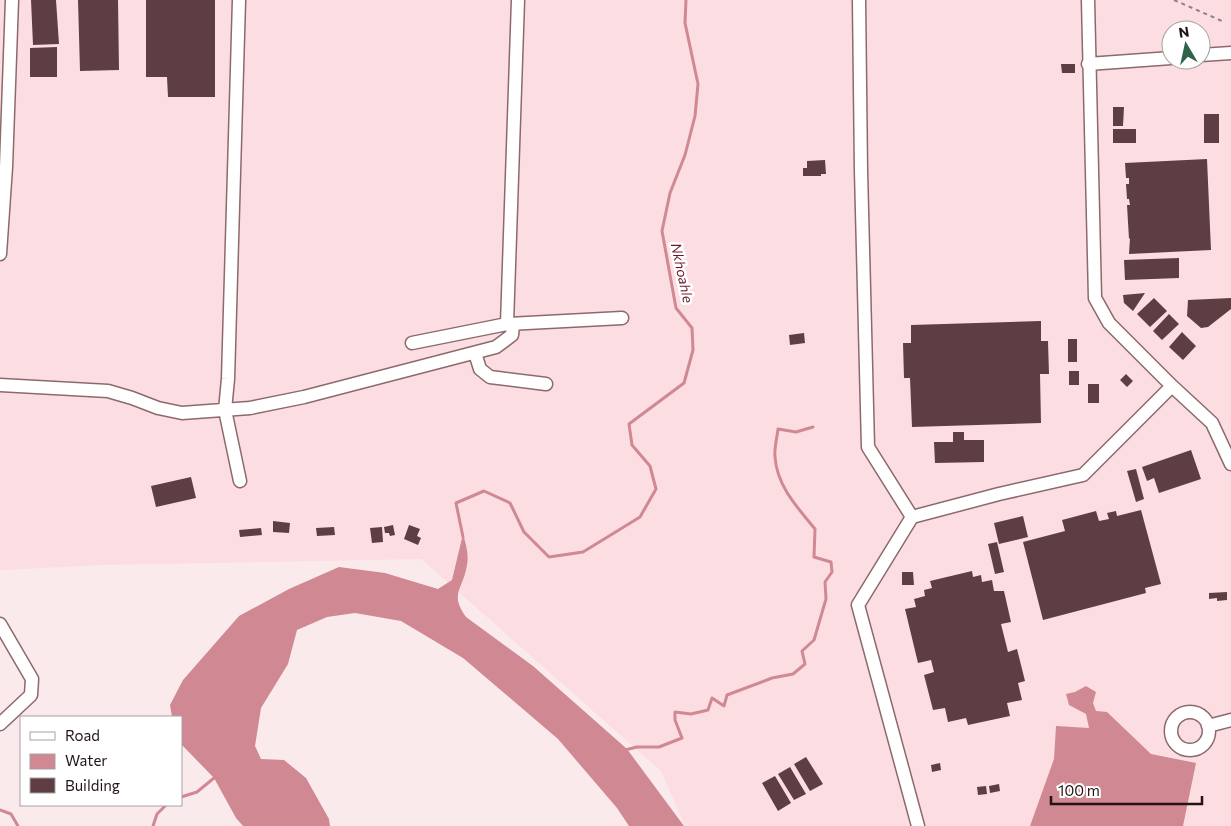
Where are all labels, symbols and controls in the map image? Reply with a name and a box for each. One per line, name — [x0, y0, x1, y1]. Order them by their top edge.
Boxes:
north arrow — [1161, 20, 1211, 70]
text: N — [1177, 22, 1190, 41]
water label: Nkhoahle — [668, 241, 697, 305]
legend — [20, 716, 182, 806]
text: Road — [65, 726, 100, 744]
text: Water — [65, 751, 107, 769]
scale bar — [1051, 774, 1202, 806]
text: Building — [65, 776, 120, 794]
text: 100 m — [1058, 781, 1100, 799]

